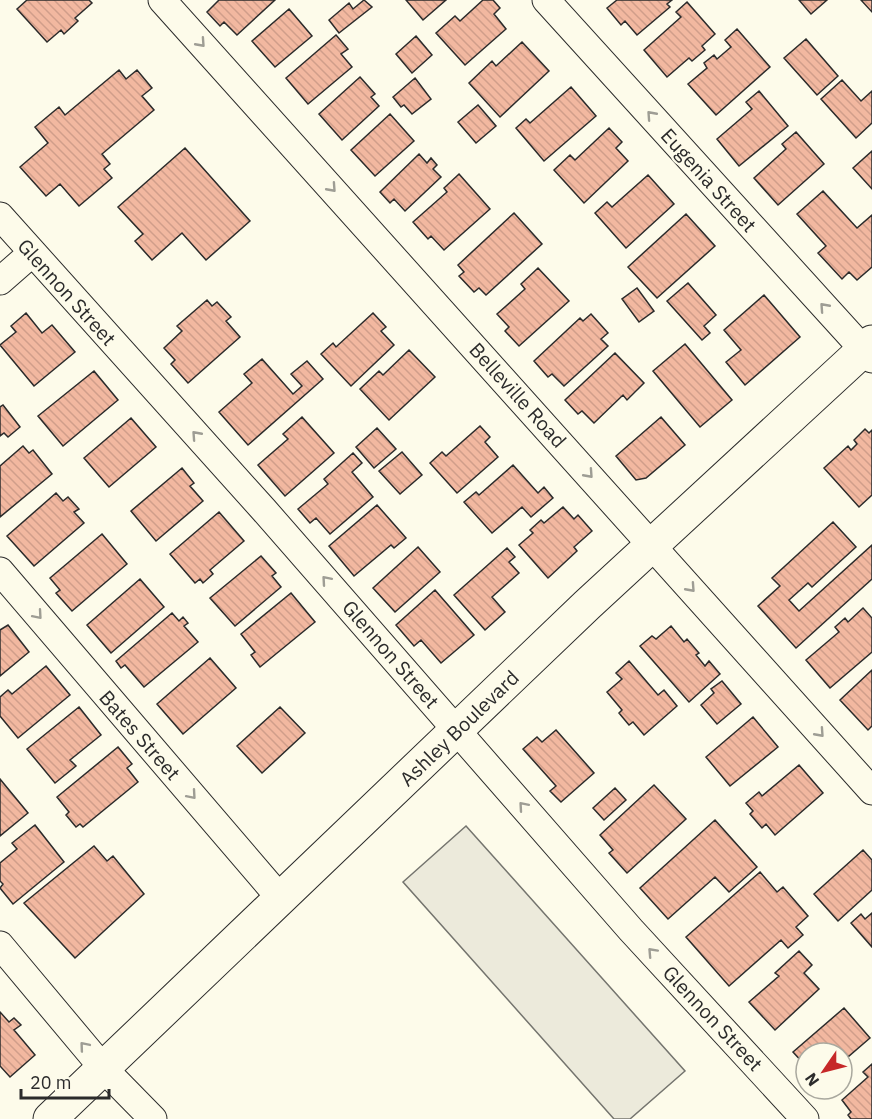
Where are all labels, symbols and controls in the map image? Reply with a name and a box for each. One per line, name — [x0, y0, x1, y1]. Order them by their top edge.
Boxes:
one-way arrow — [194, 37, 205, 47]
one-way arrow — [647, 112, 658, 122]
street label: Eugenia Street — [655, 122, 763, 238]
one-way arrow — [325, 182, 336, 192]
street label: Glennon Street — [12, 233, 122, 351]
one-way arrow — [820, 303, 831, 313]
street label: Belleville Road — [463, 337, 573, 453]
one-way arrow — [192, 431, 203, 441]
one-way arrow — [582, 467, 593, 477]
one-way arrow — [322, 576, 333, 587]
one-way arrow — [684, 581, 695, 591]
street label: Glennon Street — [336, 594, 446, 714]
one-way arrow — [31, 608, 42, 619]
street label: Ashley Boulevard — [394, 664, 524, 792]
street label: Bates Street — [93, 684, 187, 786]
one-way arrow — [813, 726, 824, 737]
one-way arrow — [185, 788, 196, 799]
one-way arrow — [519, 802, 530, 813]
one-way arrow — [648, 949, 659, 959]
street label: Glennon Street — [657, 959, 769, 1077]
north arrow — [794, 1041, 854, 1101]
one-way arrow — [81, 1042, 92, 1053]
scale bar — [21, 1062, 110, 1100]
text: N — [800, 1069, 823, 1090]
text: 20 m — [30, 1071, 72, 1094]

